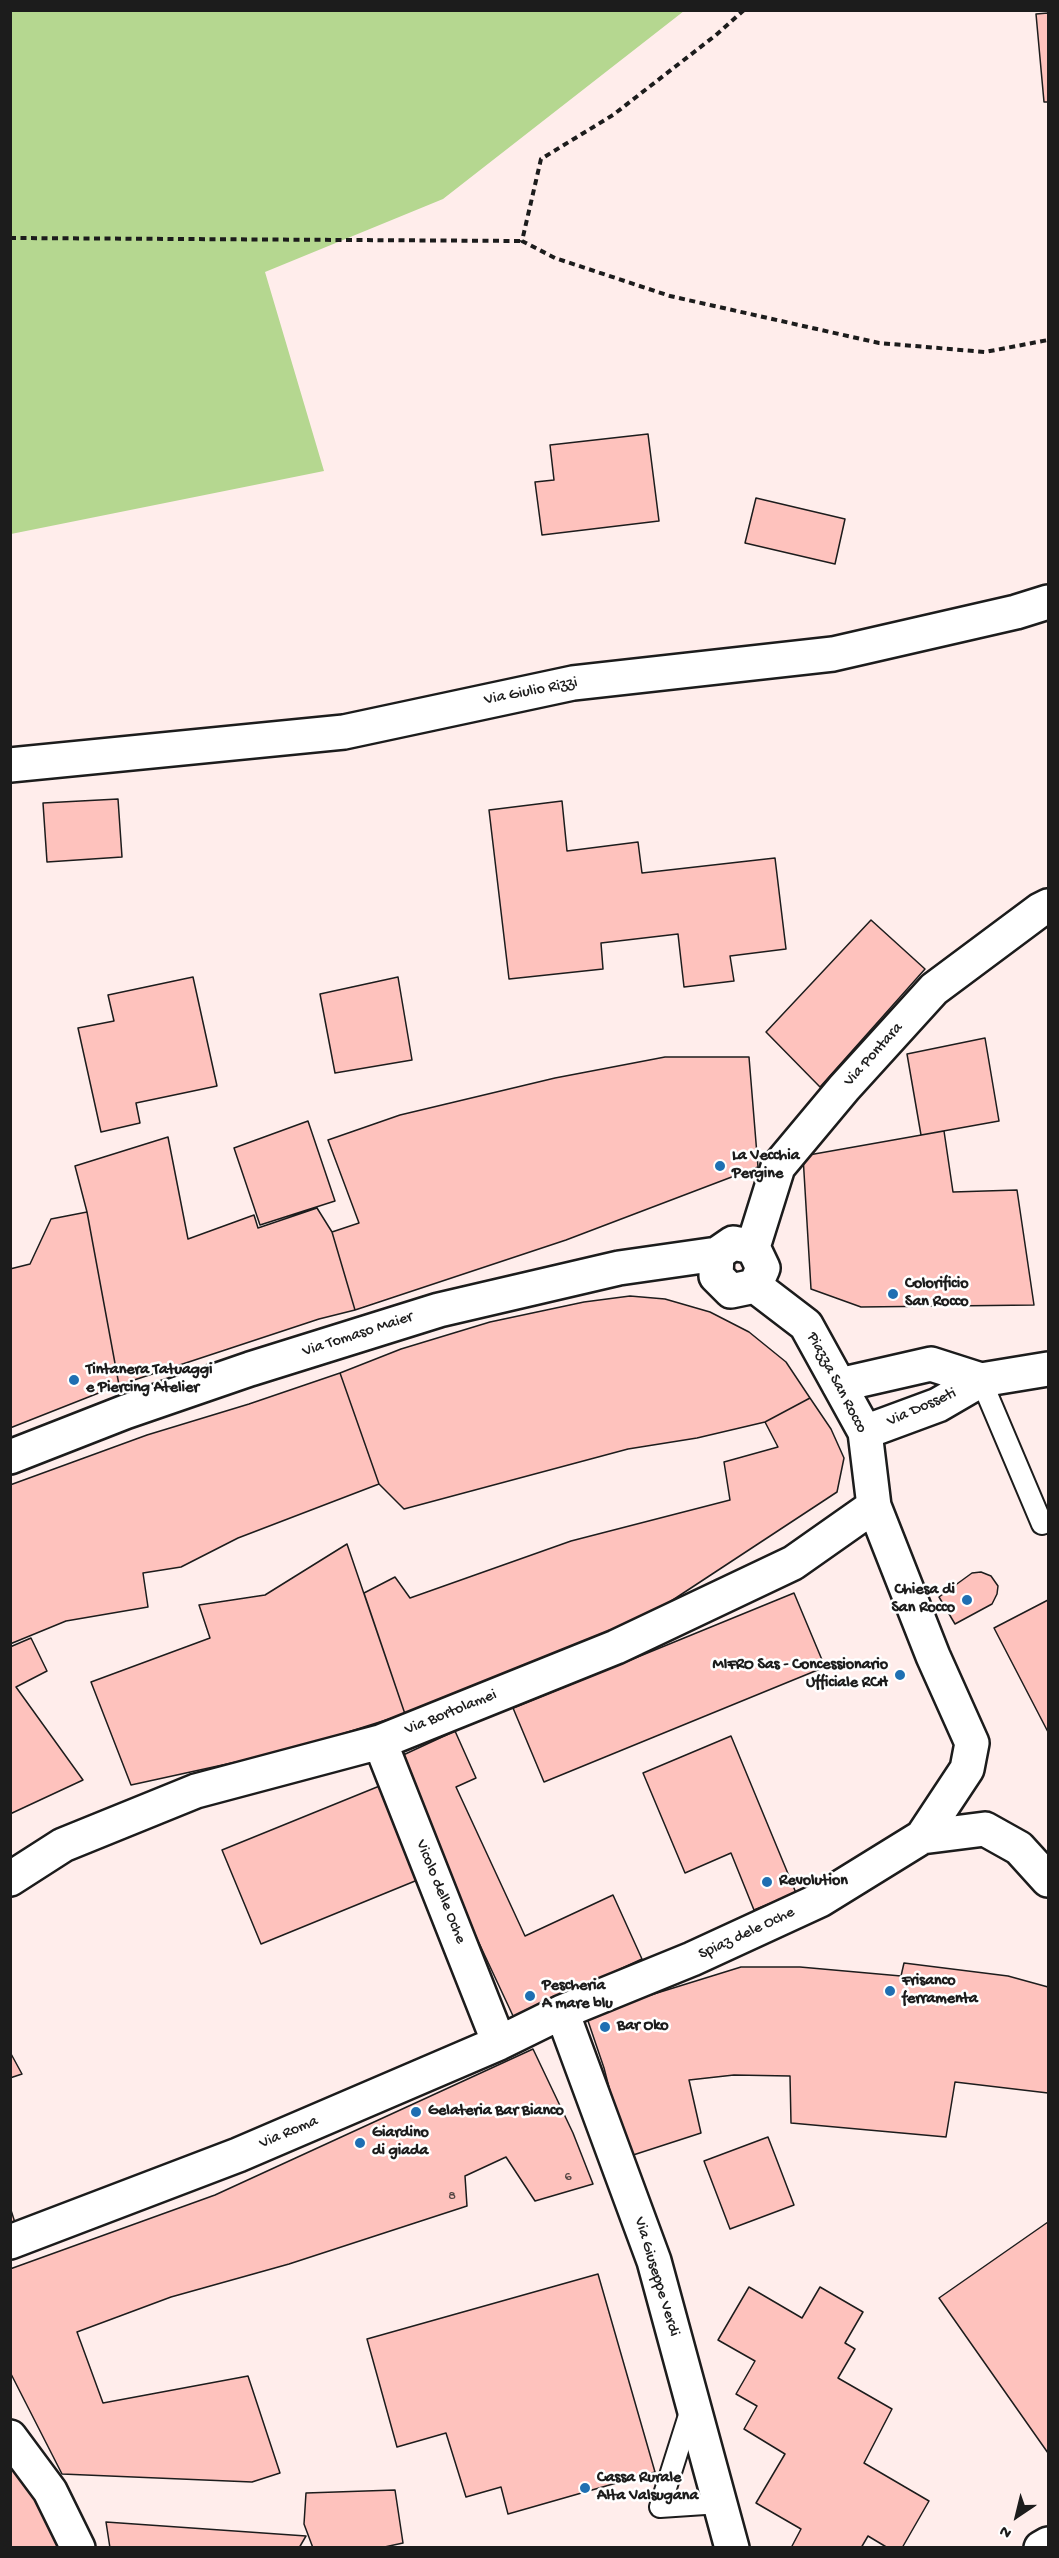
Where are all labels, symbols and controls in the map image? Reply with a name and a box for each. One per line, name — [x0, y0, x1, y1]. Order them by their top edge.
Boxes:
street label: Via Giulio Rizzi — [483, 674, 579, 710]
street label: Via Pontara — [840, 1019, 908, 1091]
place label: La Vecchia Pergine — [732, 1147, 800, 1185]
marker: La Vecchia Pergine — [713, 1159, 727, 1173]
place label: Colorificio San Rocco — [905, 1275, 969, 1313]
marker: Colorificio San Rocco — [886, 1287, 900, 1301]
street label: Via Tomaso Maier — [300, 1308, 416, 1362]
street label: Piazza San Rocco — [801, 1329, 871, 1437]
place label: Tintanera Tatuaggi e Piercing Atelier — [86, 1361, 212, 1399]
marker: Tintanera Tatuaggi e Piercing Atelier — [67, 1373, 81, 1387]
street label: Via Dosseti — [884, 1384, 960, 1432]
place label: Chiesa di San Rocco — [891, 1581, 955, 1619]
marker: Chiesa di San Rocco — [960, 1593, 974, 1607]
place label: MIFRO Sas - Concessionario Ufficiale RCH — [713, 1656, 888, 1694]
marker: MIFRO Sas - Concessionario Ufficiale RCH — [893, 1668, 907, 1682]
street label: Via Bortolamei — [402, 1686, 500, 1740]
street label: Vicolo delle Oche — [410, 1837, 470, 1947]
place label: Revolution — [779, 1872, 848, 1892]
marker: Revolution — [760, 1875, 774, 1889]
street label: Spiaz dele Oche — [696, 1903, 798, 1965]
place label: Frisanco ferramenta — [902, 1972, 978, 2010]
place label: Pescheria A mare blu — [542, 1977, 613, 2015]
marker: Frisanco ferramenta — [883, 1984, 897, 1998]
marker: Pescheria A mare blu — [523, 1989, 537, 2003]
place label: Bar Oko — [617, 2017, 669, 2037]
marker: Bar Oko — [598, 2020, 612, 2034]
place label: Gelateria Bar Bianco — [428, 2102, 564, 2122]
marker: Gelateria Bar Bianco — [409, 2105, 423, 2119]
street label: Via Roma — [257, 2112, 321, 2154]
place label: Giardino di giada — [372, 2124, 429, 2162]
marker: Giardino di giada — [353, 2136, 367, 2150]
house number: 6 — [564, 2170, 572, 2186]
house number: 8 — [448, 2189, 456, 2205]
street label: Via Giuseppe Verdi — [629, 2215, 683, 2339]
place label: Cassa Rurale Alta Valsugana — [597, 2469, 698, 2507]
marker: Cassa Rurale Alta Valsugana — [578, 2481, 592, 2495]
north arrow — [987, 2486, 1047, 2546]
text: N — [997, 2520, 1016, 2542]

